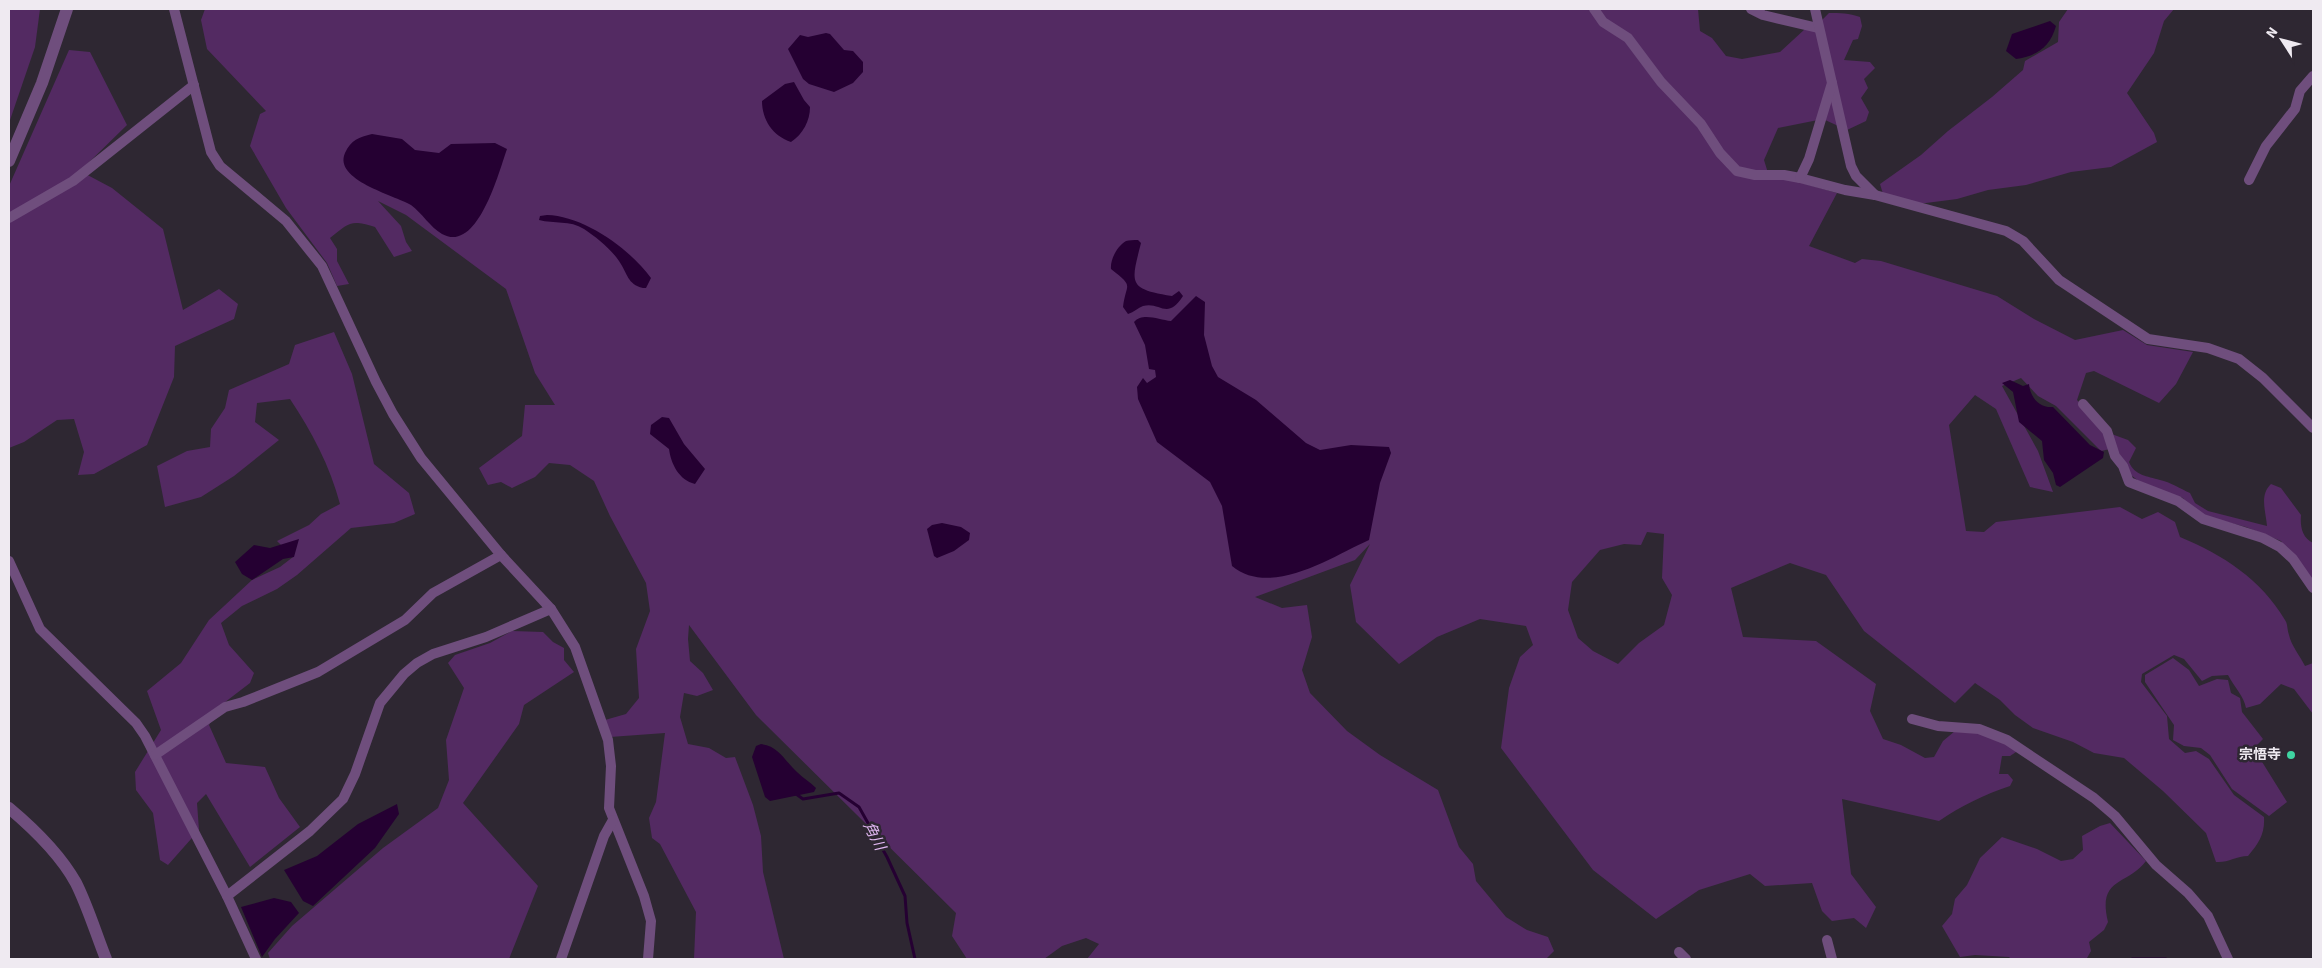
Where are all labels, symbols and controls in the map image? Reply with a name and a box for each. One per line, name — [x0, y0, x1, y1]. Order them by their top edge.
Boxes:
north arrow — [2257, 15, 2307, 65]
text: N — [2261, 23, 2283, 43]
place label: 宗悟寺 — [2239, 745, 2281, 765]
marker: 宗悟寺 — [2285, 749, 2297, 761]
water label: 角川 — [858, 818, 891, 856]

